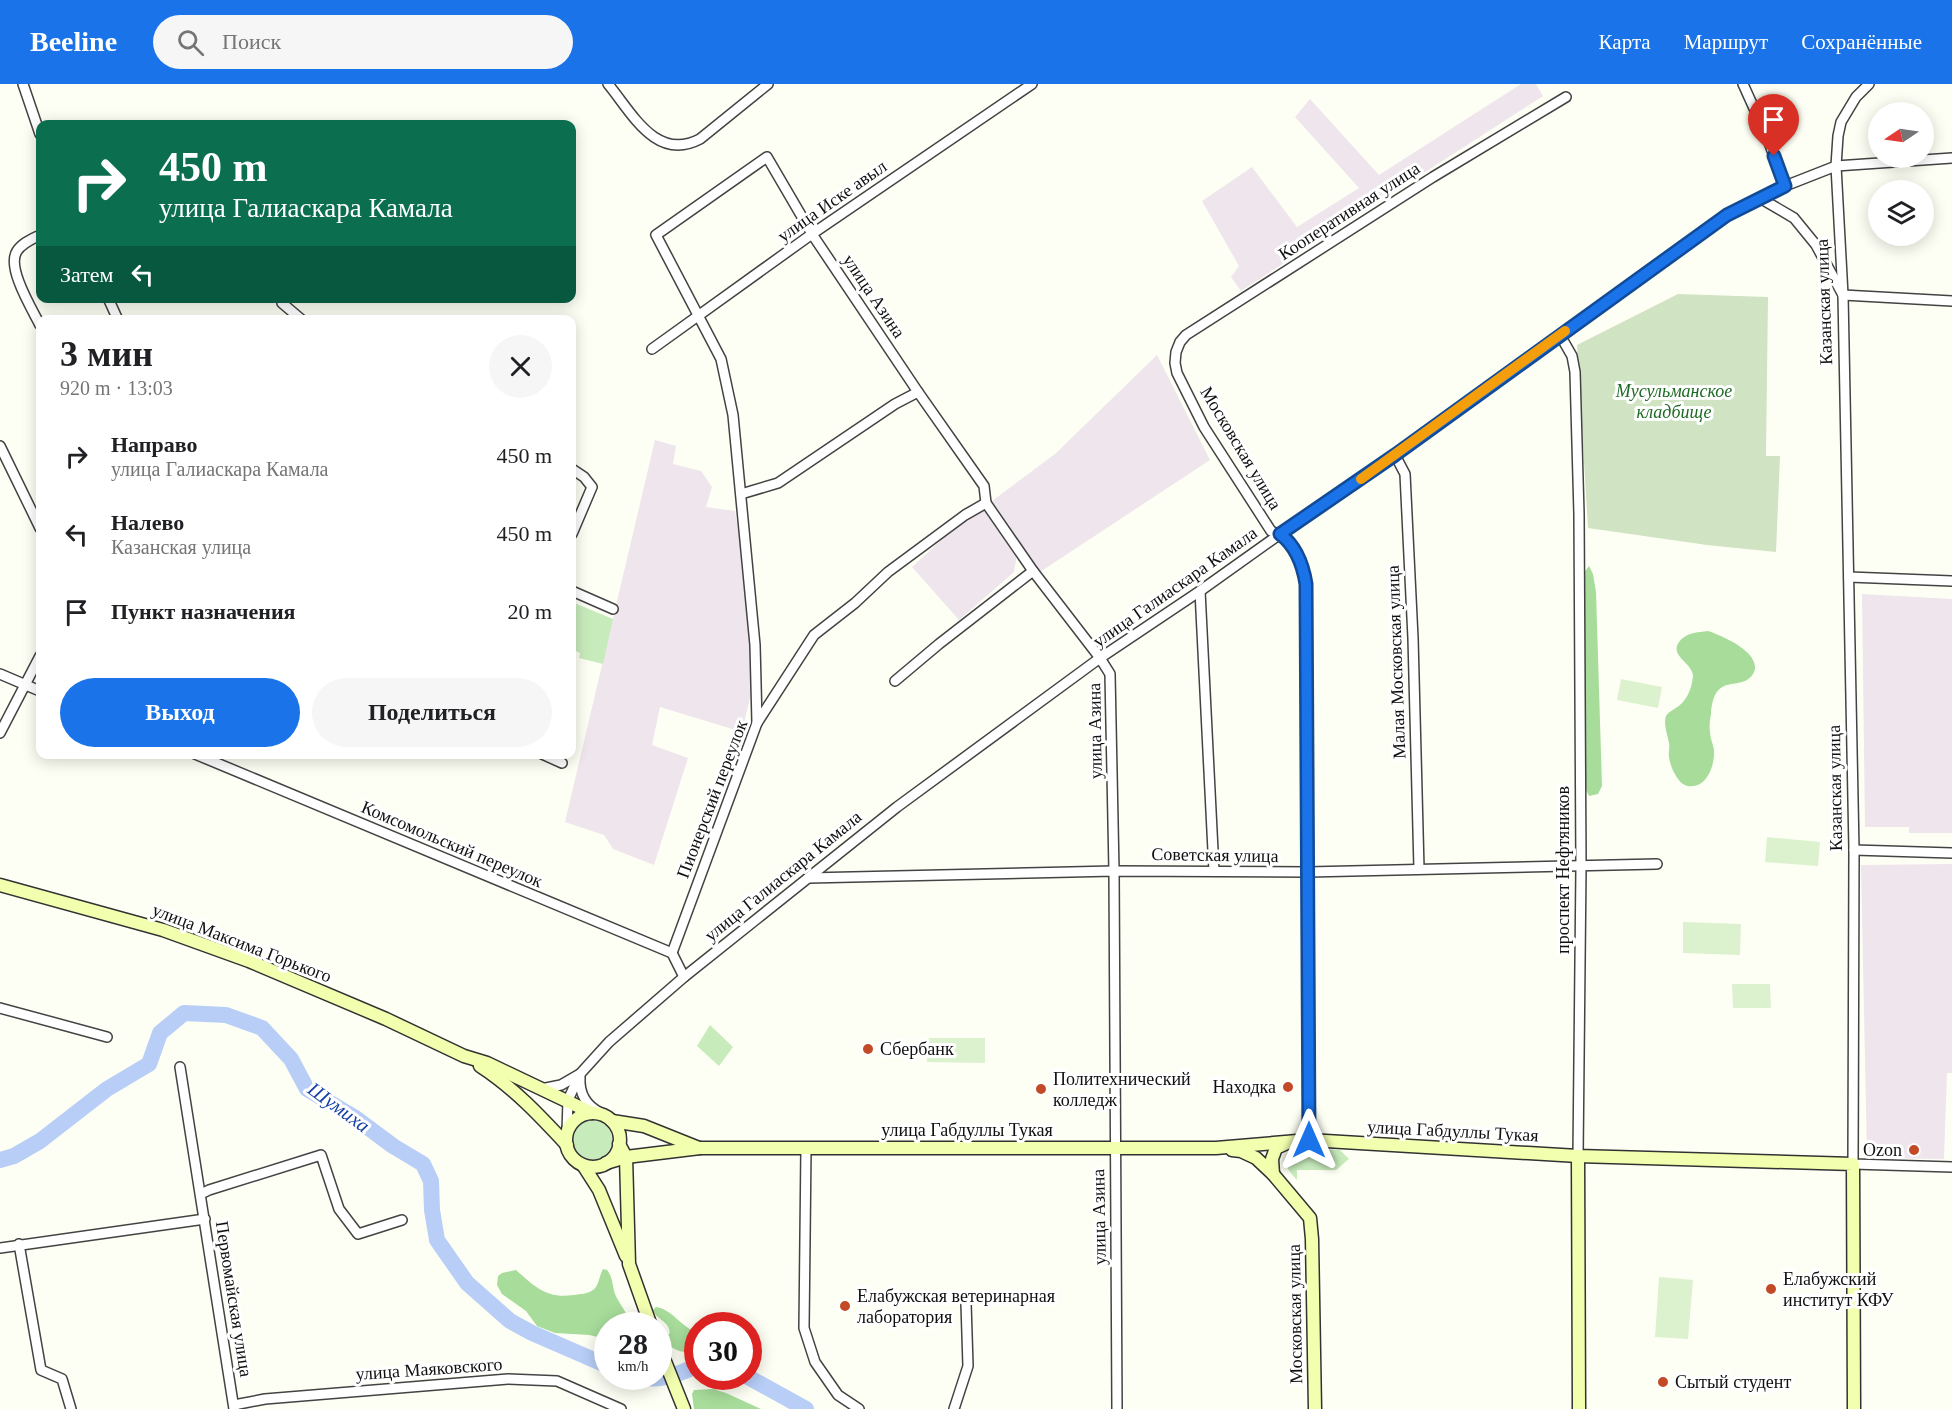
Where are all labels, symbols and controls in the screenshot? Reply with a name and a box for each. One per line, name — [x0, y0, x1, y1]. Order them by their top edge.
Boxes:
search box — [153, 15, 573, 69]
text: Beeline — [30, 26, 117, 57]
icon: search — [174, 26, 207, 59]
text: Поиск — [222, 29, 281, 54]
text: Карта — [1599, 30, 1651, 54]
text: Маршрут — [1684, 30, 1768, 54]
text: Сохранённые — [1801, 30, 1922, 54]
pin — [1748, 94, 1799, 156]
north arrow — [1868, 102, 1934, 168]
map controls — [1868, 102, 1934, 246]
icon: arrive — [1757, 103, 1790, 136]
icon: right — [60, 144, 138, 222]
text: 450 m — [159, 144, 268, 190]
street label: улица Иске авыл — [774, 156, 890, 246]
street label: Кооперативная улица — [1275, 158, 1423, 264]
button: layers — [1868, 180, 1934, 246]
text: улица Галиаскара Камала — [159, 193, 453, 223]
street label: Казанская улица — [1812, 239, 1836, 365]
street label: улица Азина — [839, 250, 909, 342]
icon: left — [126, 258, 159, 291]
text: Затем — [60, 262, 114, 287]
text: 3 мин — [60, 334, 153, 374]
button: close — [489, 335, 552, 398]
text: 920 m · 13:03 — [60, 377, 173, 399]
park label: Мусульманское кладбище — [1615, 381, 1732, 422]
street label: Московская улица — [1196, 383, 1286, 513]
text: Направо — [111, 432, 197, 457]
icon: right — [60, 440, 93, 473]
text: 450 m — [496, 443, 552, 468]
text: улица Галиаскара Камала — [111, 458, 329, 480]
text: Налево — [111, 510, 184, 535]
icon: left — [60, 518, 93, 551]
text: 450 m — [496, 521, 552, 546]
street label: улица Галиаскара Камала — [1089, 523, 1261, 651]
text: Казанская улица — [111, 536, 251, 558]
street label: Малая Московская улица — [1383, 565, 1409, 759]
icon: arrive — [60, 596, 93, 629]
text: Пункт назначения — [111, 599, 296, 624]
text: 20 m — [507, 599, 552, 624]
button: Выход — [60, 678, 300, 747]
button: Поделиться — [312, 678, 552, 747]
street label: улица Азина — [1084, 683, 1106, 779]
street label: Пионерский переулок — [673, 717, 752, 881]
street label: Казанская улица — [1824, 725, 1846, 851]
street label: проспект Нефтяников — [1553, 786, 1573, 954]
street label: Комсомольский переулок — [358, 797, 546, 891]
street label: улица Галиаскара Камала — [701, 807, 865, 945]
street label: Советская улица — [1151, 844, 1279, 866]
street label: улица Максима Горького — [150, 900, 334, 986]
place label: Сбербанк — [880, 1039, 954, 1059]
marker: Сбербанк — [861, 1042, 875, 1056]
place label: Политехнический колледж — [1053, 1069, 1191, 1110]
water label: Шумиха — [303, 1077, 374, 1137]
place label: Находка — [1213, 1077, 1276, 1097]
marker: Находка — [1281, 1080, 1295, 1094]
marker: Политехнический колледж — [1034, 1082, 1048, 1096]
position arrow — [1277, 1108, 1341, 1172]
street label: улица Габдуллы Тукая — [1367, 1117, 1539, 1145]
street label: улица Габдуллы Тукая — [881, 1120, 1053, 1140]
place label: Ozon — [1863, 1140, 1902, 1160]
marker: Ozon — [1907, 1143, 1921, 1157]
street label: улица Азина — [1088, 1169, 1110, 1265]
street label: Первомайская улица — [212, 1220, 256, 1378]
street label: Московская улица — [1284, 1244, 1306, 1384]
place label: Елабужский институт КФУ — [1783, 1269, 1894, 1310]
marker: Елабужский институт КФУ — [1764, 1282, 1778, 1296]
place label: Елабужская ветеринарная лаборатория — [857, 1286, 1055, 1327]
marker: Елабужская ветеринарная лаборатория — [838, 1299, 852, 1313]
speed limit sign: 30 — [684, 1312, 762, 1390]
text: 28 — [618, 1327, 648, 1360]
street label: улица Маяковского — [355, 1354, 503, 1384]
text: km/h — [618, 1358, 648, 1374]
place label: Сытый студент — [1675, 1372, 1791, 1392]
marker: Сытый студент — [1656, 1375, 1670, 1389]

